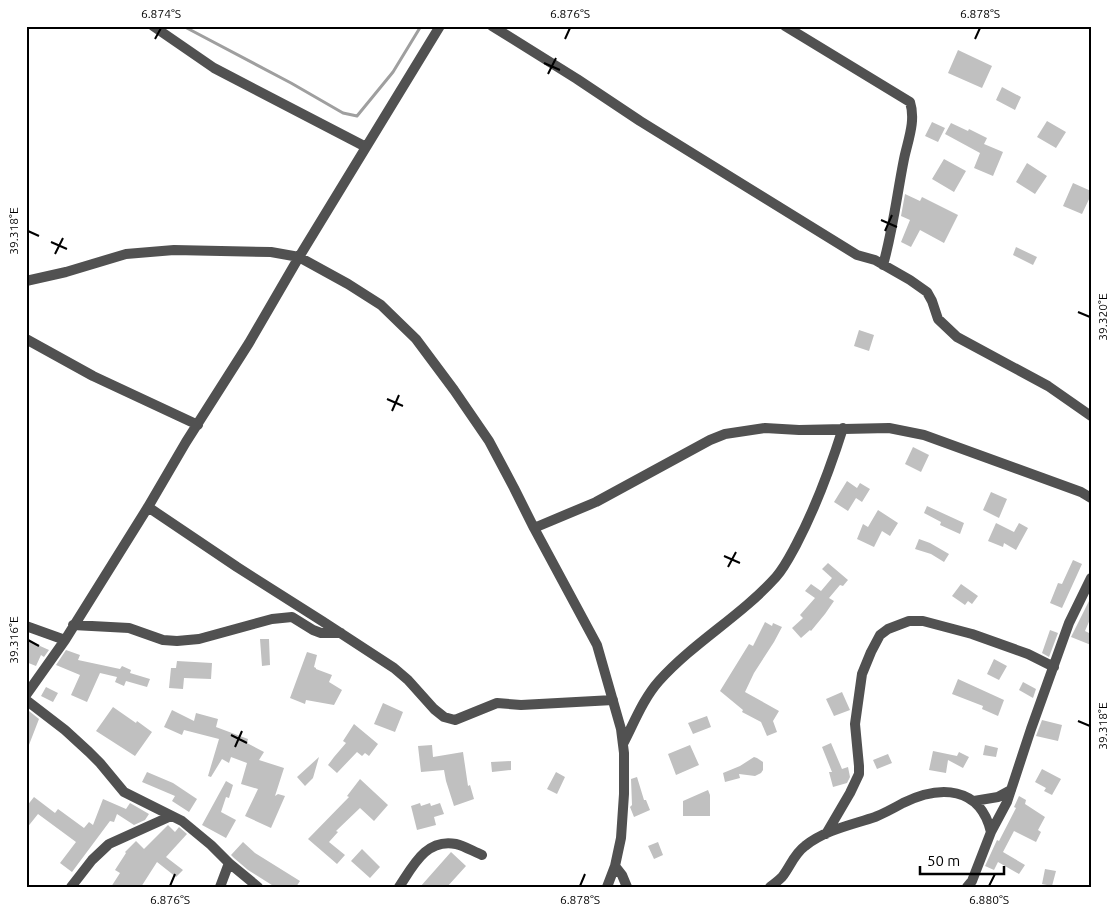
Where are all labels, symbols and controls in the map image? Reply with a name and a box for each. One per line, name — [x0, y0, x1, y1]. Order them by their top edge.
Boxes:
text: 6.874°S — [141, 7, 181, 20]
text: 6.876°S — [550, 7, 590, 20]
text: 6.878°S — [960, 7, 1000, 20]
text: 39.318°E — [7, 207, 20, 255]
text: 39.320°E — [1096, 293, 1109, 341]
text: 39.316°E — [7, 616, 20, 664]
text: 39.318°E — [1096, 702, 1109, 750]
scale bar — [920, 843, 1003, 875]
text: 50 m — [927, 852, 960, 869]
text: 6.876°S — [150, 893, 190, 906]
text: 6.878°S — [560, 893, 600, 906]
text: 6.880°S — [969, 893, 1009, 906]

